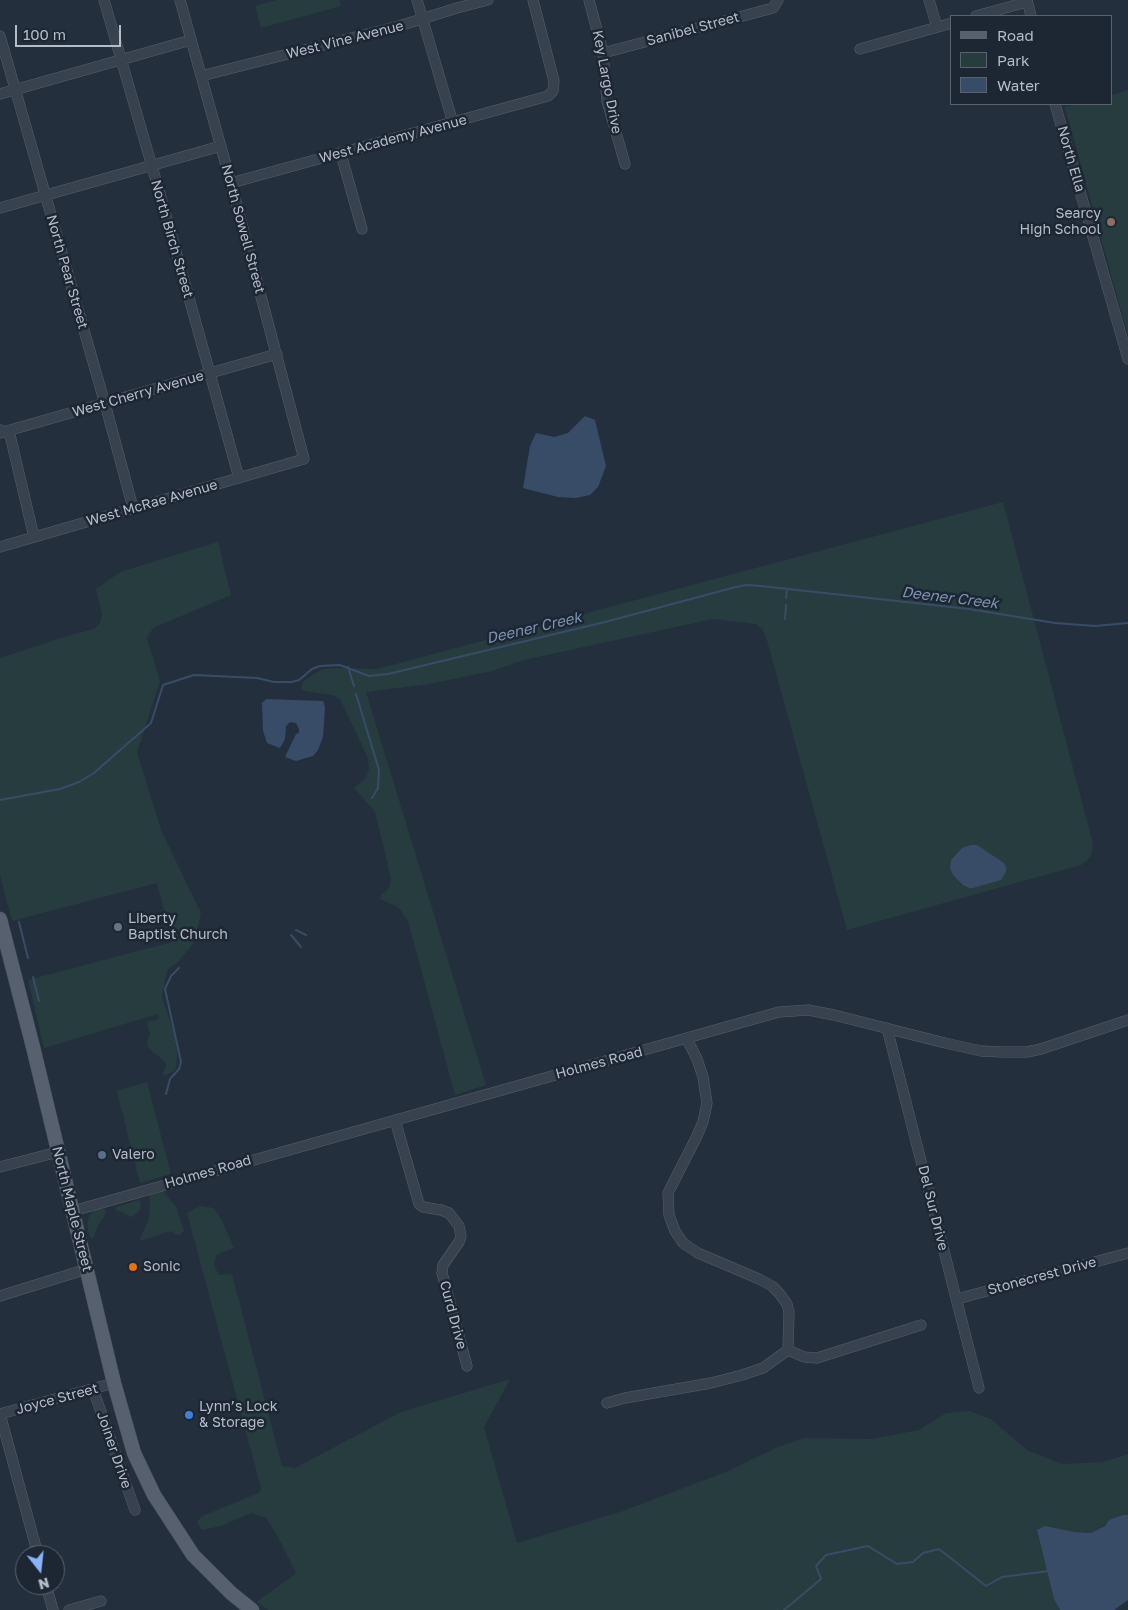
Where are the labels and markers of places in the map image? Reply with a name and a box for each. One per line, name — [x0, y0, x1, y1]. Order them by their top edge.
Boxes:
place label: Searcy High School — [1019, 206, 1101, 238]
marker: Searcy High School — [1105, 216, 1117, 228]
place label: Liberty Baptist Church — [128, 911, 228, 944]
marker: Liberty Baptist Church — [112, 921, 124, 933]
place label: Valero — [112, 1147, 155, 1163]
marker: Valero — [96, 1149, 108, 1161]
place label: Sonic — [143, 1259, 180, 1275]
marker: Sonic — [127, 1261, 139, 1273]
place label: Lynn’s Lock & Storage — [199, 1399, 278, 1431]
marker: Lynn’s Lock & Storage — [183, 1409, 195, 1421]

